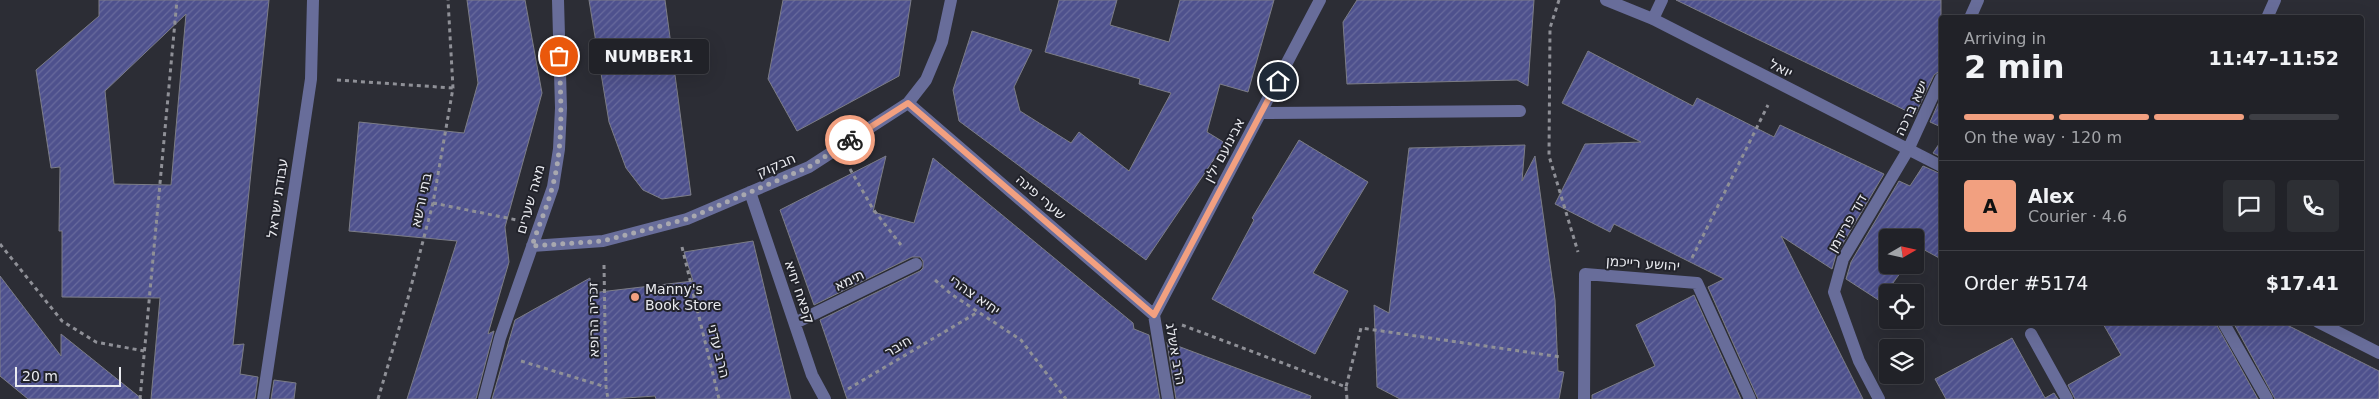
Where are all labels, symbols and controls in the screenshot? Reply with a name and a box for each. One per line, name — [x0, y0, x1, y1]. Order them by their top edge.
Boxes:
text: Arriving in — [1964, 29, 2046, 48]
pin — [538, 35, 580, 77]
callout: NUMBER1 — [589, 38, 709, 74]
icon: bag — [545, 42, 573, 70]
text: NUMBER1 — [605, 47, 693, 66]
text: 11:47–11:52 — [2209, 47, 2339, 69]
text: 2 min — [1964, 48, 2065, 86]
street label: יואל — [1767, 55, 1795, 81]
pin — [1257, 60, 1299, 102]
icon: home — [1264, 67, 1292, 95]
street label: ישא ברכה — [1891, 78, 1931, 138]
courier — [825, 115, 875, 165]
street label: אבינועם ילין — [1200, 115, 1248, 185]
icon: bike — [836, 126, 864, 154]
text: On the way · 120 m — [1964, 128, 2122, 147]
street label: חבקוק — [754, 150, 798, 180]
street label: עבודת ישראל — [263, 157, 291, 239]
street label: מאה שערים — [512, 162, 548, 236]
street label: בתי ורשא — [407, 171, 435, 229]
street label: שערי פינה — [1013, 171, 1069, 223]
button: chat — [2223, 180, 2275, 232]
button: phone — [2287, 180, 2339, 232]
text: Alex — [2028, 185, 2074, 207]
street label: דוד פרידמן — [1824, 191, 1870, 255]
text: A — [1983, 195, 1997, 217]
text: Courier · 4.6 — [2028, 207, 2127, 226]
north arrow — [1879, 229, 1924, 274]
map controls — [1879, 229, 1924, 384]
street label: יהושע רייכמן — [1605, 252, 1681, 274]
street label: קפאח יחיא — [782, 258, 818, 326]
street label: תימא — [831, 266, 867, 294]
street label: יחיא צהרי — [947, 272, 1003, 318]
text: Order #5174 — [1964, 272, 2088, 294]
text: $17.41 — [2266, 272, 2339, 294]
place label: Manny's Book Store — [645, 281, 721, 313]
street label: זכריה הרופא — [584, 282, 602, 358]
button: locate — [1879, 284, 1924, 329]
marker: Manny's Book Store — [629, 291, 641, 303]
street label: הרב אשלג — [1163, 322, 1189, 386]
street label: הרב עדני — [705, 323, 733, 379]
street label: חיבר — [882, 332, 914, 360]
button: layers — [1879, 339, 1924, 384]
scale bar — [15, 364, 121, 387]
text: 20 m — [22, 368, 58, 384]

